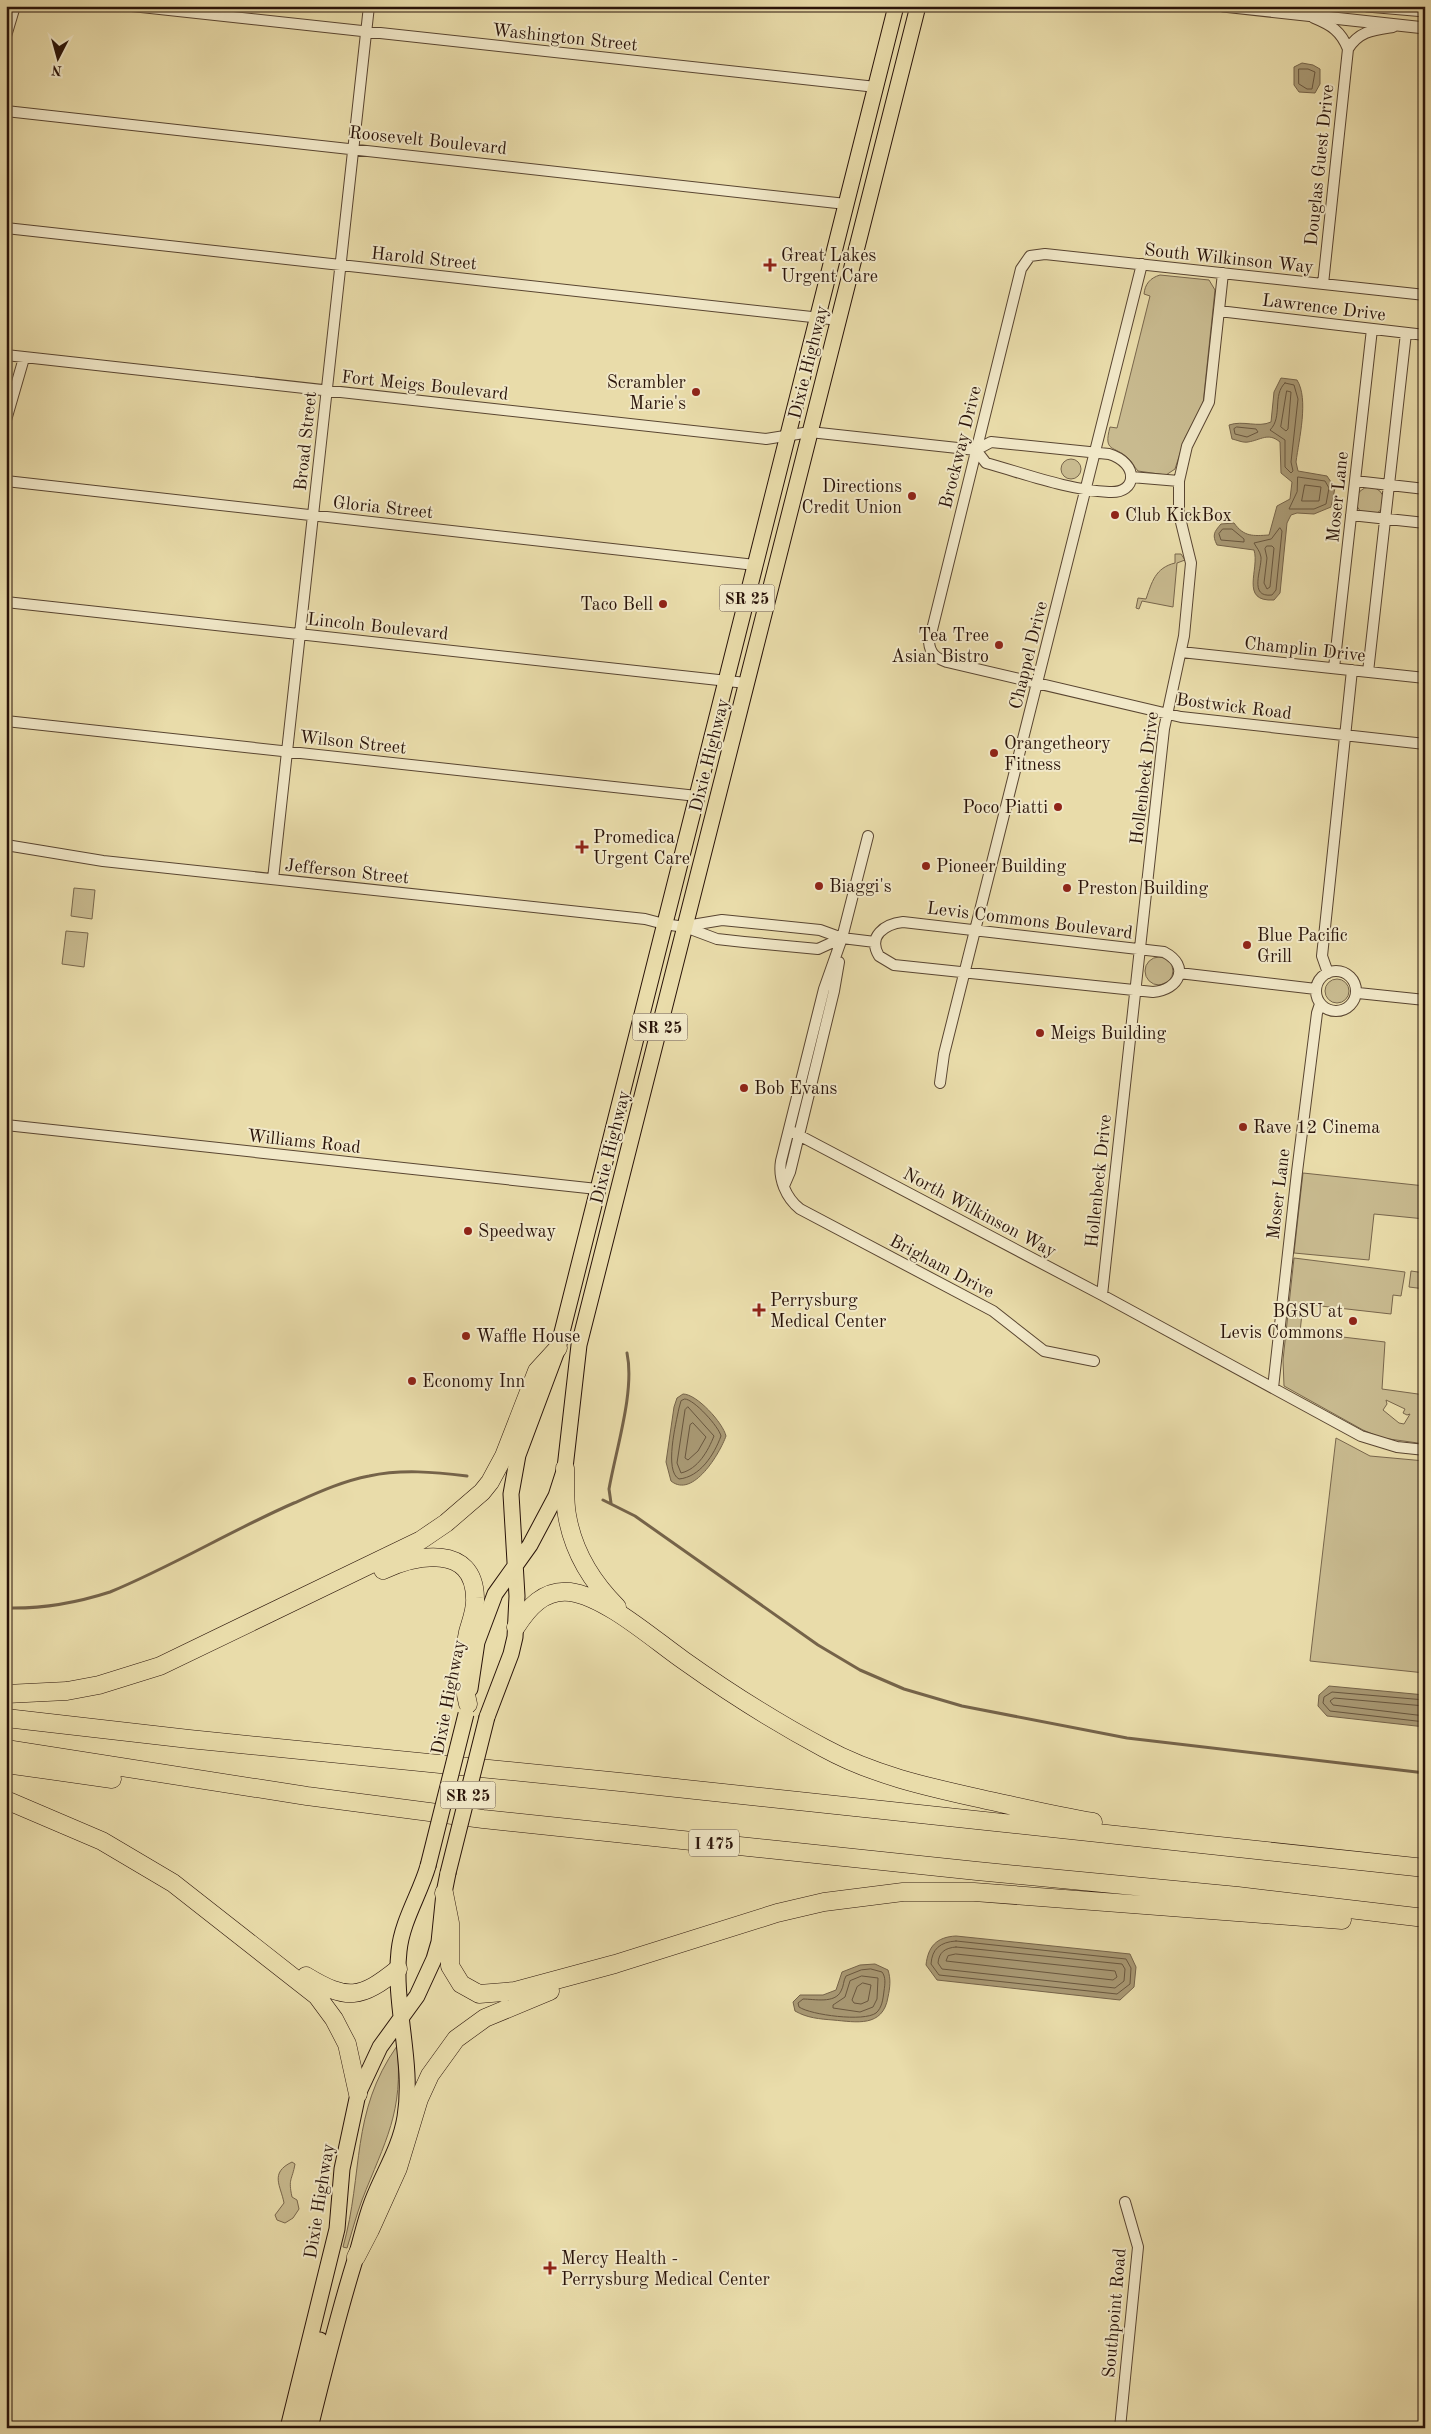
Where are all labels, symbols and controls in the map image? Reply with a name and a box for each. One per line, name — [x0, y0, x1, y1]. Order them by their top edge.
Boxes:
street label: Washington Street — [491, 21, 639, 55]
north arrow — [32, 32, 82, 82]
text: N — [50, 62, 63, 77]
street label: Douglas Guest Drive — [1303, 84, 1337, 247]
street label: Roosevelt Boulevard — [348, 124, 508, 158]
street label: South Wilkinson Way — [1143, 241, 1315, 277]
street label: Harold Street — [370, 244, 478, 274]
place label: Great Lakes Urgent Care — [781, 247, 878, 286]
marker: Great Lakes Urgent Care — [763, 258, 777, 272]
street label: Lawrence Drive — [1261, 291, 1387, 324]
street label: Dixie Highway — [786, 303, 832, 421]
street label: Fort Meigs Boulevard — [340, 368, 509, 404]
place label: Scrambler Marie's — [607, 374, 687, 413]
street label: Brockway Drive — [937, 384, 985, 510]
marker: Scrambler Marie's — [690, 386, 702, 398]
street label: Broad Street — [292, 391, 320, 492]
street label: Moser Lane — [1324, 451, 1352, 544]
place label: Directions Credit Union — [801, 478, 902, 517]
marker: Directions Credit Union — [906, 490, 918, 502]
street label: Gloria Street — [332, 494, 434, 522]
place label: Club KickBox — [1125, 507, 1232, 525]
marker: Club KickBox — [1109, 509, 1121, 521]
road number: SR 25 — [720, 584, 774, 612]
place label: Taco Bell — [580, 596, 653, 614]
marker: Taco Bell — [657, 598, 669, 610]
street label: Chappel Drive — [1007, 599, 1051, 711]
street label: Lincoln Boulevard — [306, 611, 449, 643]
place label: Tea Tree Asian Bistro — [891, 627, 989, 666]
street label: Champlin Drive — [1243, 635, 1367, 665]
marker: Tea Tree Asian Bistro — [993, 639, 1005, 651]
street label: Bostwick Road — [1175, 691, 1293, 723]
street label: Dixie Highway — [687, 696, 733, 814]
street label: Hollenbeck Drive — [1128, 711, 1162, 846]
street label: Wilson Street — [299, 728, 407, 758]
place label: Orangetheory Fitness — [1004, 735, 1111, 774]
marker: Orangetheory Fitness — [988, 747, 1000, 759]
place label: Poco Piatti — [963, 799, 1048, 817]
marker: Poco Piatti — [1052, 801, 1064, 813]
place label: Promedica Urgent Care — [593, 829, 690, 868]
marker: Promedica Urgent Care — [575, 840, 589, 854]
street label: Jefferson Street — [284, 857, 410, 887]
place label: Pioneer Building — [936, 858, 1066, 876]
marker: Pioneer Building — [920, 860, 932, 872]
place label: Biaggi's — [829, 878, 892, 896]
marker: Biaggi's — [813, 880, 825, 892]
place label: Preston Building — [1077, 880, 1208, 898]
marker: Preston Building — [1061, 882, 1073, 894]
street label: Levis Commons Boulevard — [926, 899, 1134, 943]
place label: Blue Pacific Grill — [1257, 927, 1348, 966]
marker: Blue Pacific Grill — [1241, 939, 1253, 951]
road number: SR 25 — [632, 1014, 688, 1040]
place label: Meigs Building — [1050, 1025, 1167, 1043]
marker: Meigs Building — [1034, 1027, 1046, 1039]
place label: Bob Evans — [754, 1080, 838, 1098]
marker: Bob Evans — [738, 1082, 750, 1094]
street label: Dixie Highway — [588, 1088, 634, 1206]
street label: Hollenbeck Drive — [1083, 1114, 1115, 1249]
place label: Rave 12 Cinema — [1253, 1119, 1380, 1137]
marker: Rave 12 Cinema — [1237, 1121, 1249, 1133]
street label: Williams Road — [246, 1127, 362, 1157]
street label: Moser Lane — [1264, 1148, 1294, 1241]
street label: North Wilkinson Way — [900, 1165, 1060, 1261]
place label: Speedway — [478, 1223, 556, 1241]
marker: Speedway — [462, 1225, 474, 1237]
street label: Brigham Drive — [886, 1232, 997, 1302]
place label: Perrysburg Medical Center — [770, 1292, 887, 1331]
marker: Perrysburg Medical Center — [752, 1303, 766, 1317]
place label: BGSU at Levis Commons — [1219, 1303, 1343, 1342]
marker: BGSU at Levis Commons — [1347, 1315, 1359, 1327]
place label: Waffle House — [476, 1328, 580, 1346]
marker: Waffle House — [460, 1330, 472, 1342]
place label: Economy Inn — [422, 1373, 526, 1391]
marker: Economy Inn — [406, 1375, 418, 1387]
street label: Dixie Highway — [429, 1638, 469, 1756]
road number: SR 25 — [440, 1782, 496, 1808]
road number: I 475 — [689, 1830, 739, 1856]
street label: Dixie Highway — [302, 2142, 338, 2260]
street label: Southpoint Road — [1100, 2248, 1130, 2379]
place label: Mercy Health - Perrysburg Medical Center — [561, 2250, 771, 2289]
marker: Mercy Health - Perrysburg Medical Center — [543, 2261, 557, 2275]

